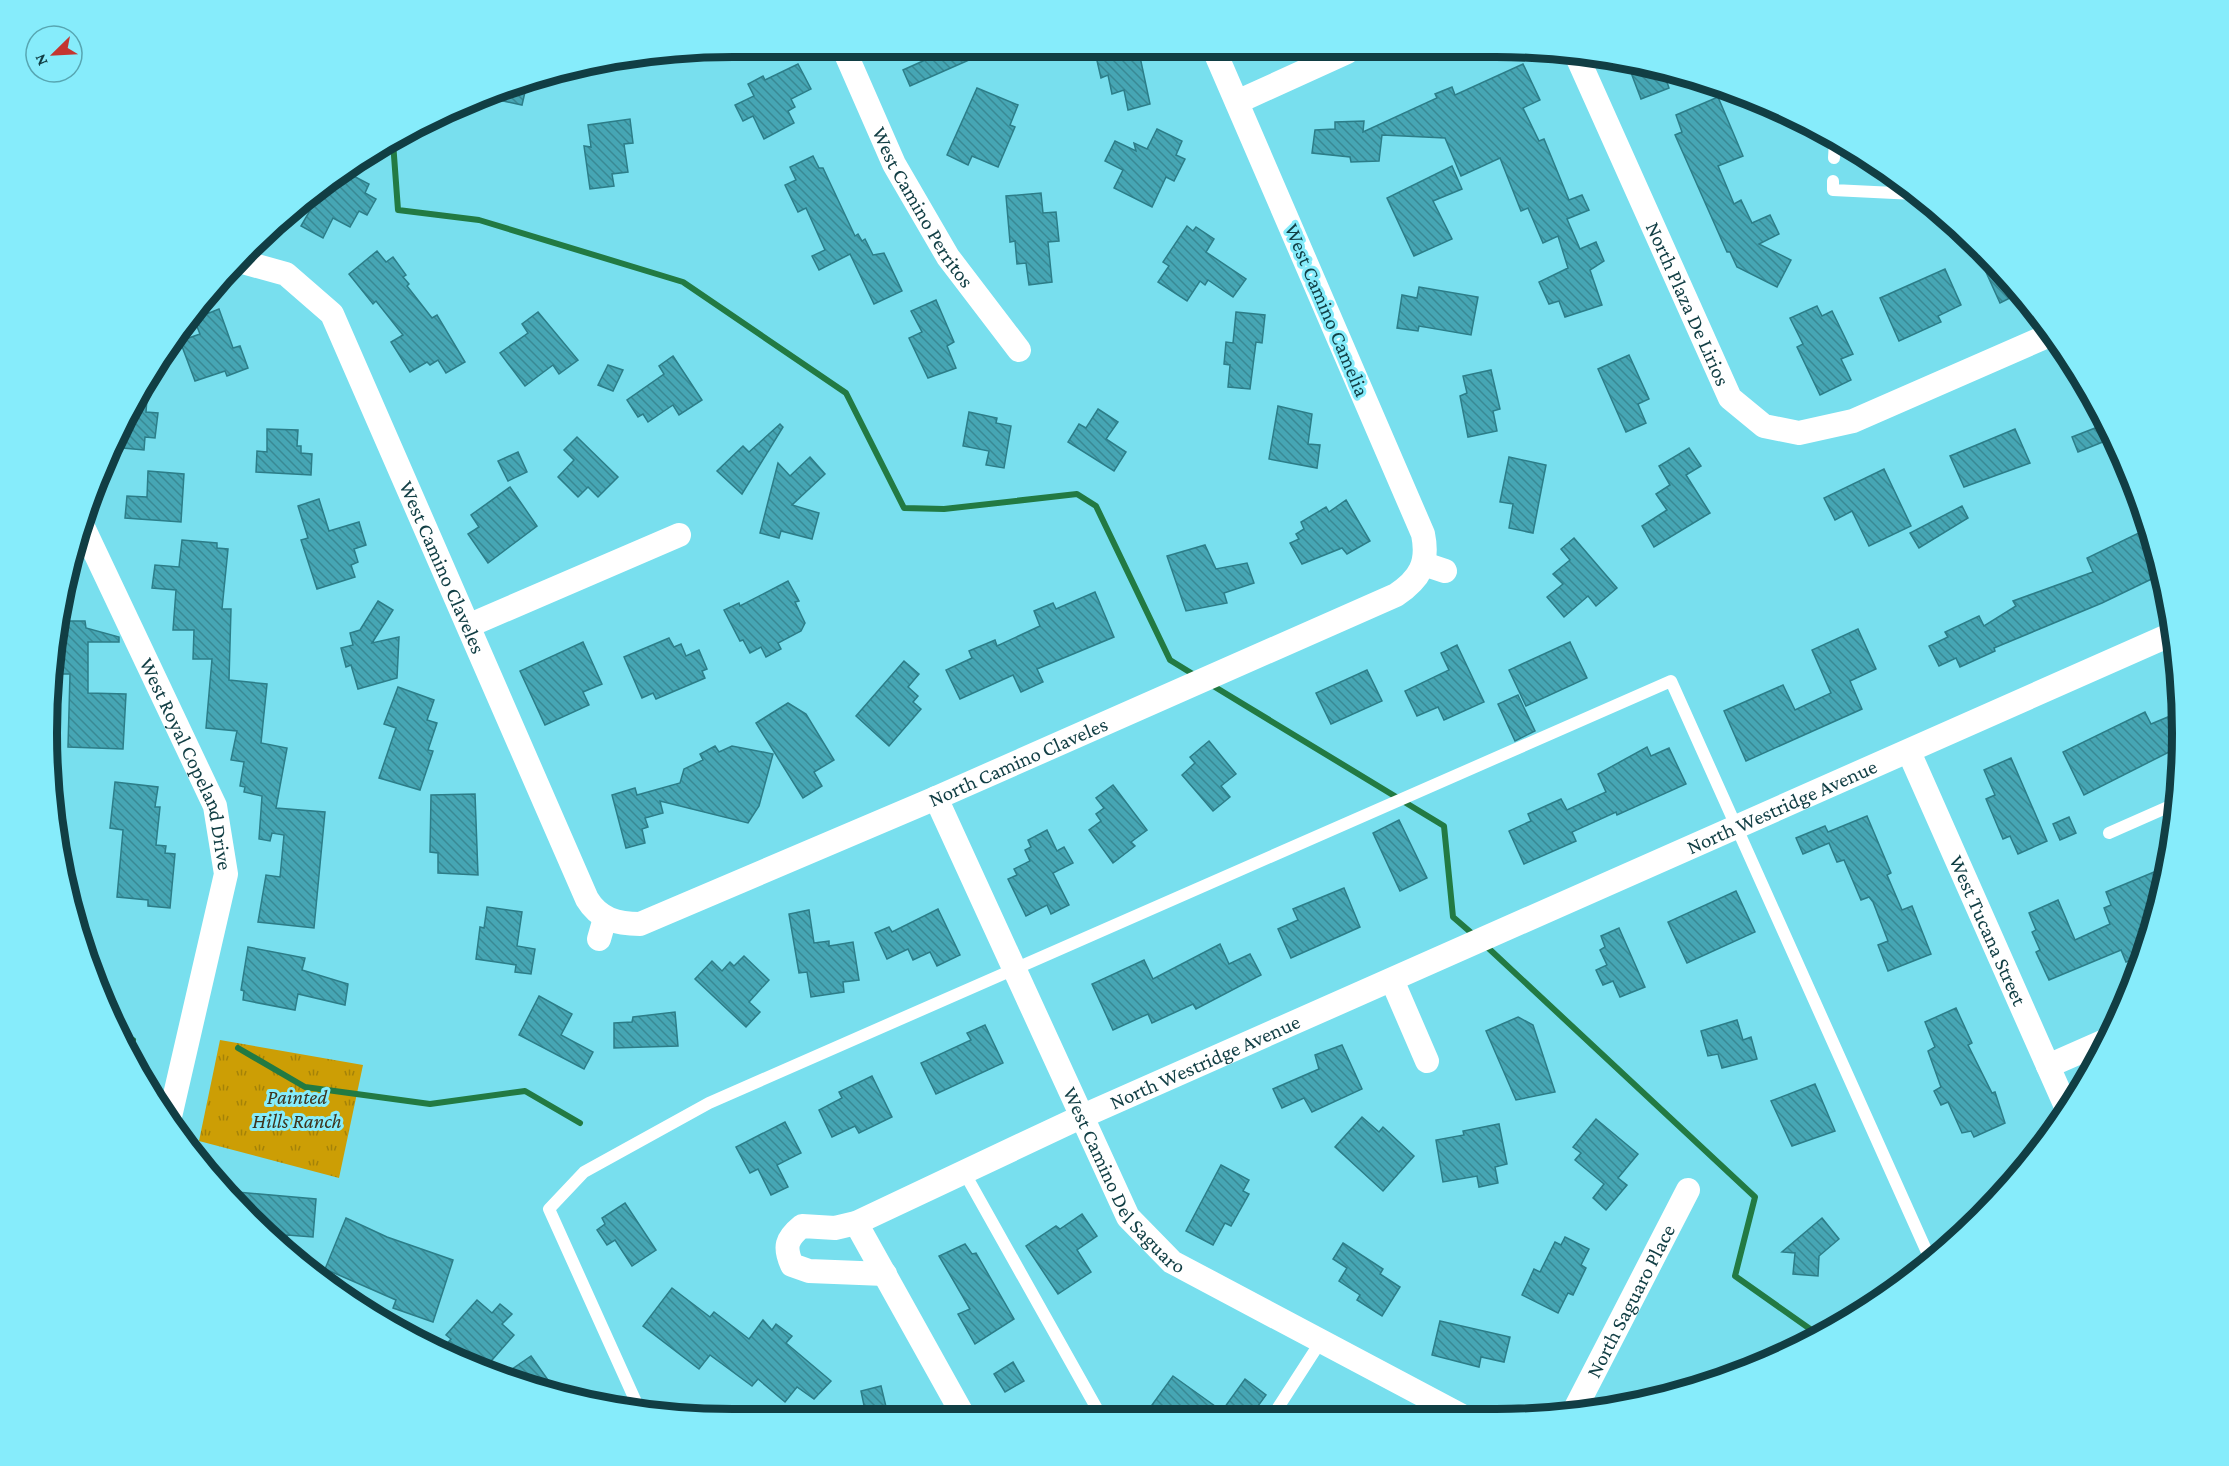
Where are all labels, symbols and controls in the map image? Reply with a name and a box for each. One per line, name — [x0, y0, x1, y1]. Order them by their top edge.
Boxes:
north arrow — [24, 24, 84, 84]
text: N — [31, 51, 51, 68]
street label: West Camino Perritos — [867, 123, 979, 292]
street label: North Plaza De Lirios — [1641, 218, 1735, 390]
street label: West Camino Camelia — [1280, 220, 1374, 400]
street label: West Camino Claveles — [394, 477, 491, 657]
street label: West Royal Copeland Drive — [135, 654, 237, 872]
street label: North Camino Claveles — [925, 712, 1111, 812]
street label: North Westridge Avenue — [1683, 754, 1881, 859]
street label: West Tucana Street — [1944, 851, 2032, 1010]
street label: North Westridge Avenue — [1106, 1009, 1304, 1115]
street label: West Camino Del Saguaro — [1058, 1083, 1189, 1279]
park label: Painted Hills Ranch — [252, 1085, 342, 1133]
street label: North Saguaro Place — [1581, 1220, 1680, 1382]

